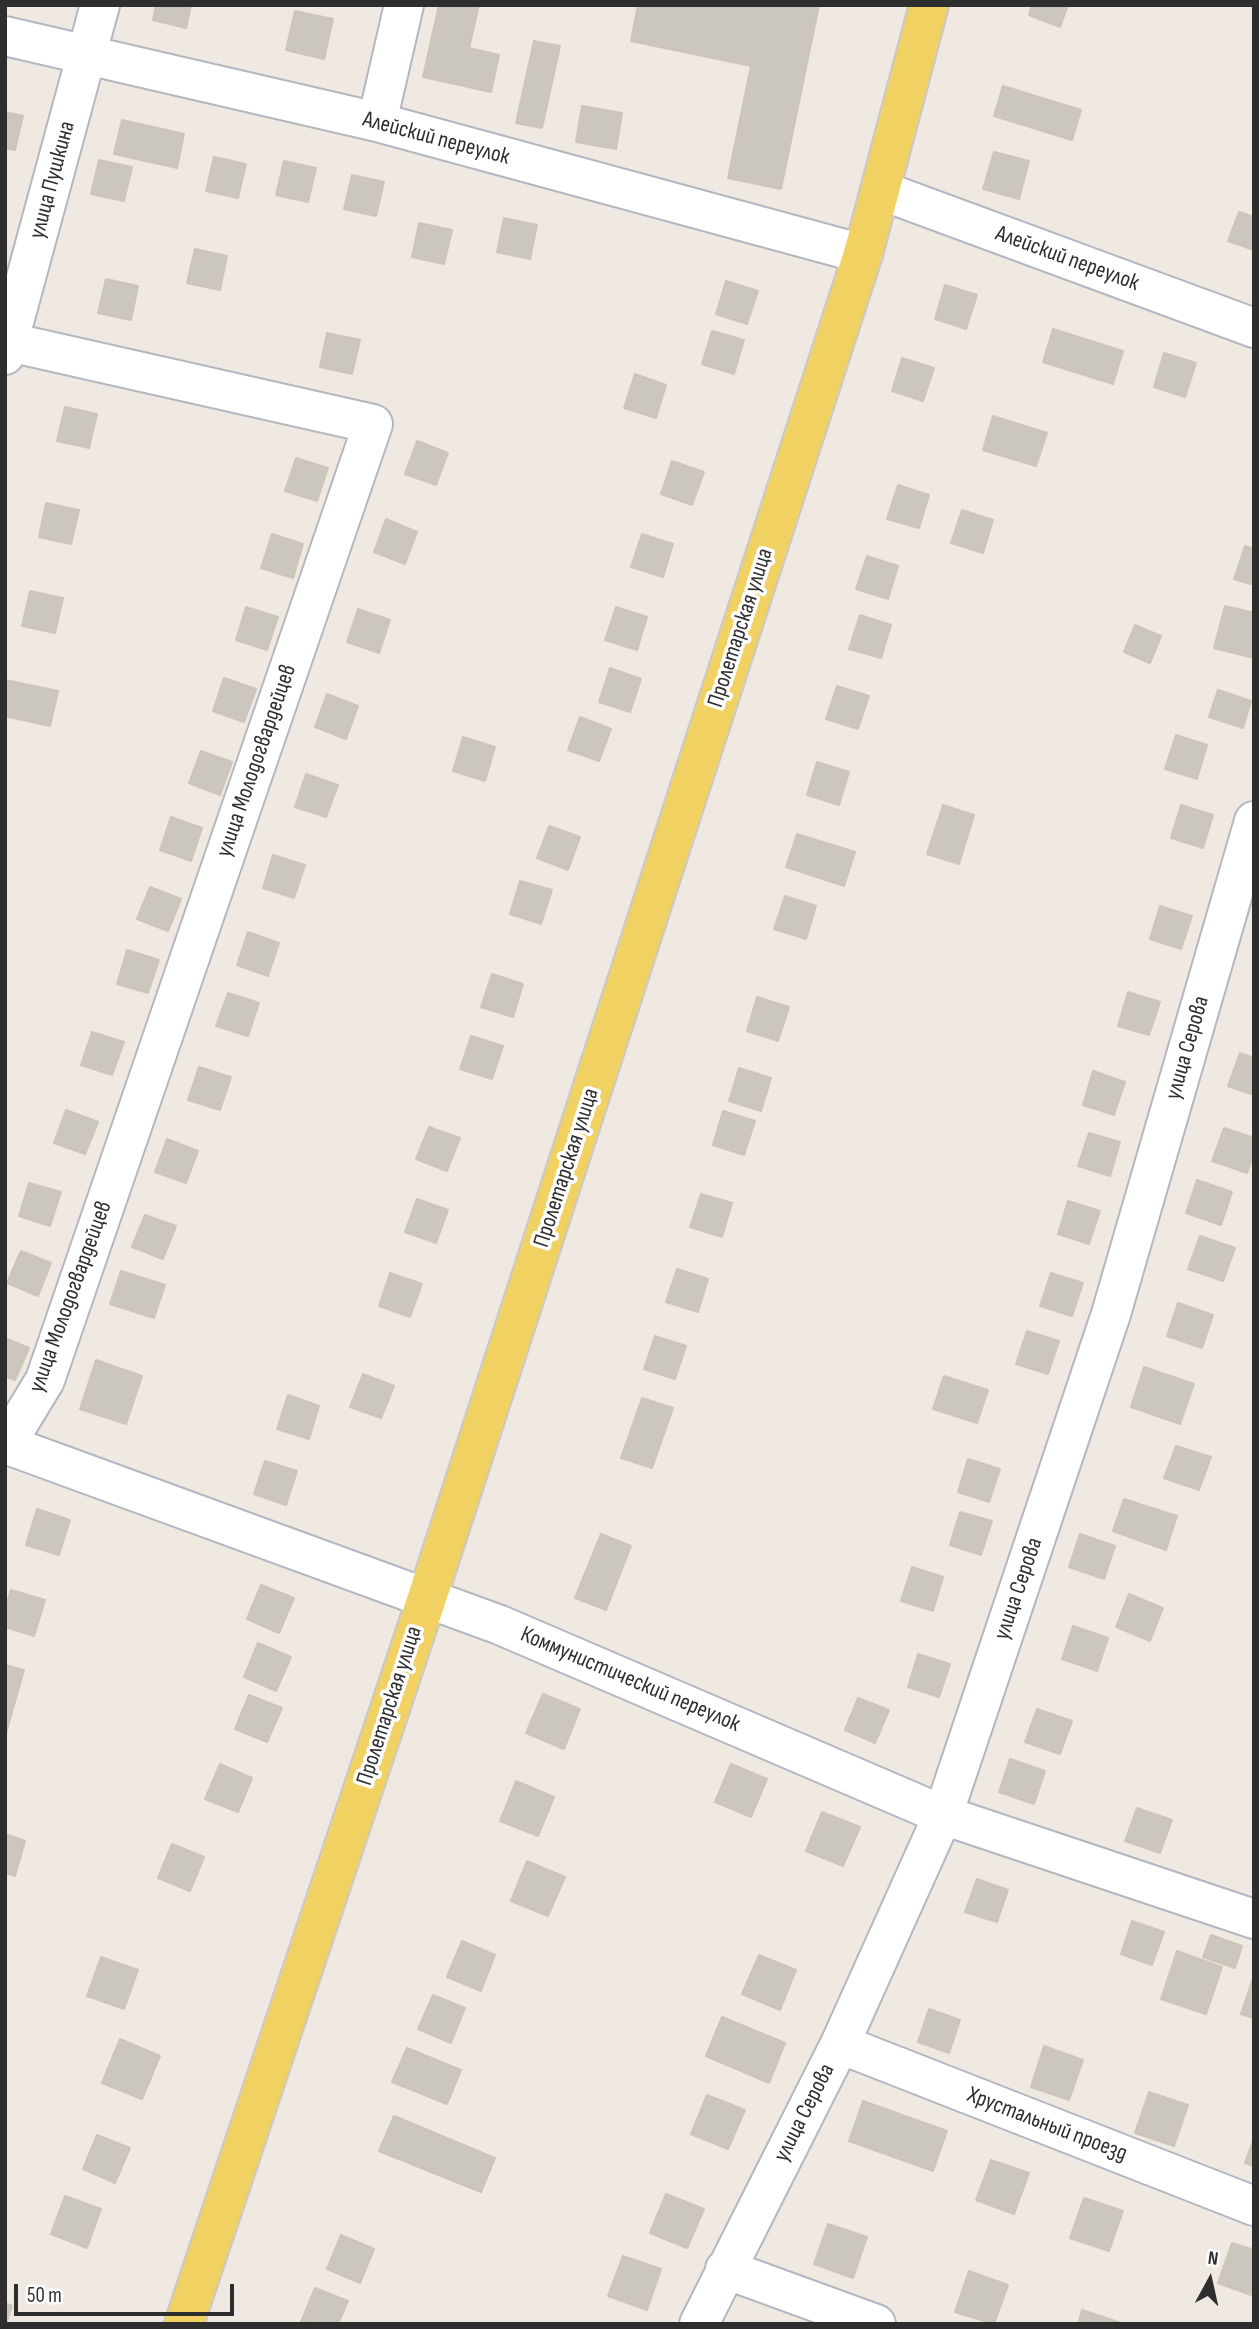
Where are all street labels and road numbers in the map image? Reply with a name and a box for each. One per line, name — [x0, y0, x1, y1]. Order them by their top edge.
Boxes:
street label: Алейский переулок — [360, 106, 512, 172]
street label: улица Пушкина — [24, 118, 82, 242]
street label: Алейский переулок — [991, 220, 1143, 298]
street label: Пролетарская улица — [702, 545, 780, 711]
street label: улица Молодогвардейцев — [211, 661, 303, 861]
street label: улица Серова — [1160, 993, 1216, 1103]
street label: Пролетарская улица — [528, 1085, 606, 1251]
street label: улица Молодогвардейцев — [24, 1197, 118, 1397]
street label: улица Серова — [989, 1534, 1049, 1644]
street label: Коммунистический переулок — [516, 1621, 744, 1739]
street label: Пролетарская улица — [351, 1623, 429, 1789]
street label: улица Серова — [769, 2059, 841, 2167]
street label: Хрустальный проезд — [963, 2082, 1131, 2168]

